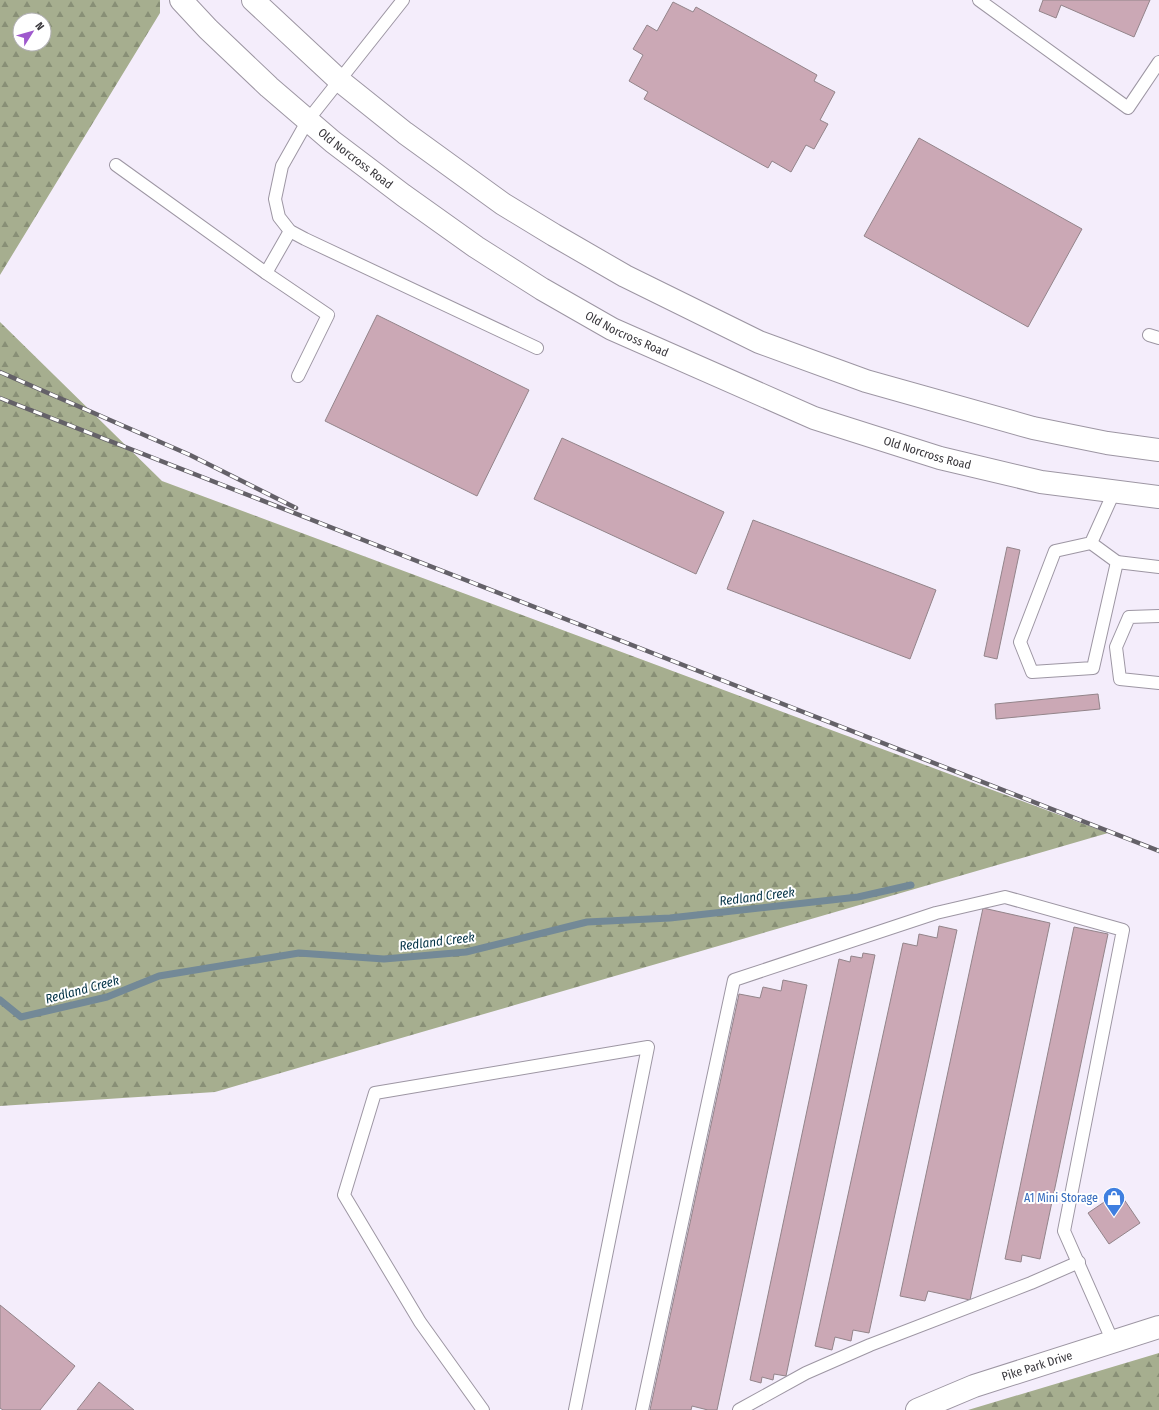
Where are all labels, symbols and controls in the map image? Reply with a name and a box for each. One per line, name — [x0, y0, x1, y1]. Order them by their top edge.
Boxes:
north arrow — [12, 12, 52, 52]
text: N — [32, 20, 47, 33]
street label: Old Norcross Road — [315, 125, 396, 192]
street label: Old Norcross Road — [583, 308, 670, 360]
street label: Old Norcross Road — [882, 434, 973, 472]
water label: Redland Creek — [718, 884, 796, 909]
water label: Redland Creek — [398, 929, 476, 954]
water label: Redland Creek — [44, 972, 121, 1007]
shop icon: A1 Mini Storage — [1101, 1185, 1127, 1218]
place label: A1 Mini Storage — [1024, 1191, 1098, 1205]
street label: Pike Park Drive — [1000, 1348, 1074, 1384]

